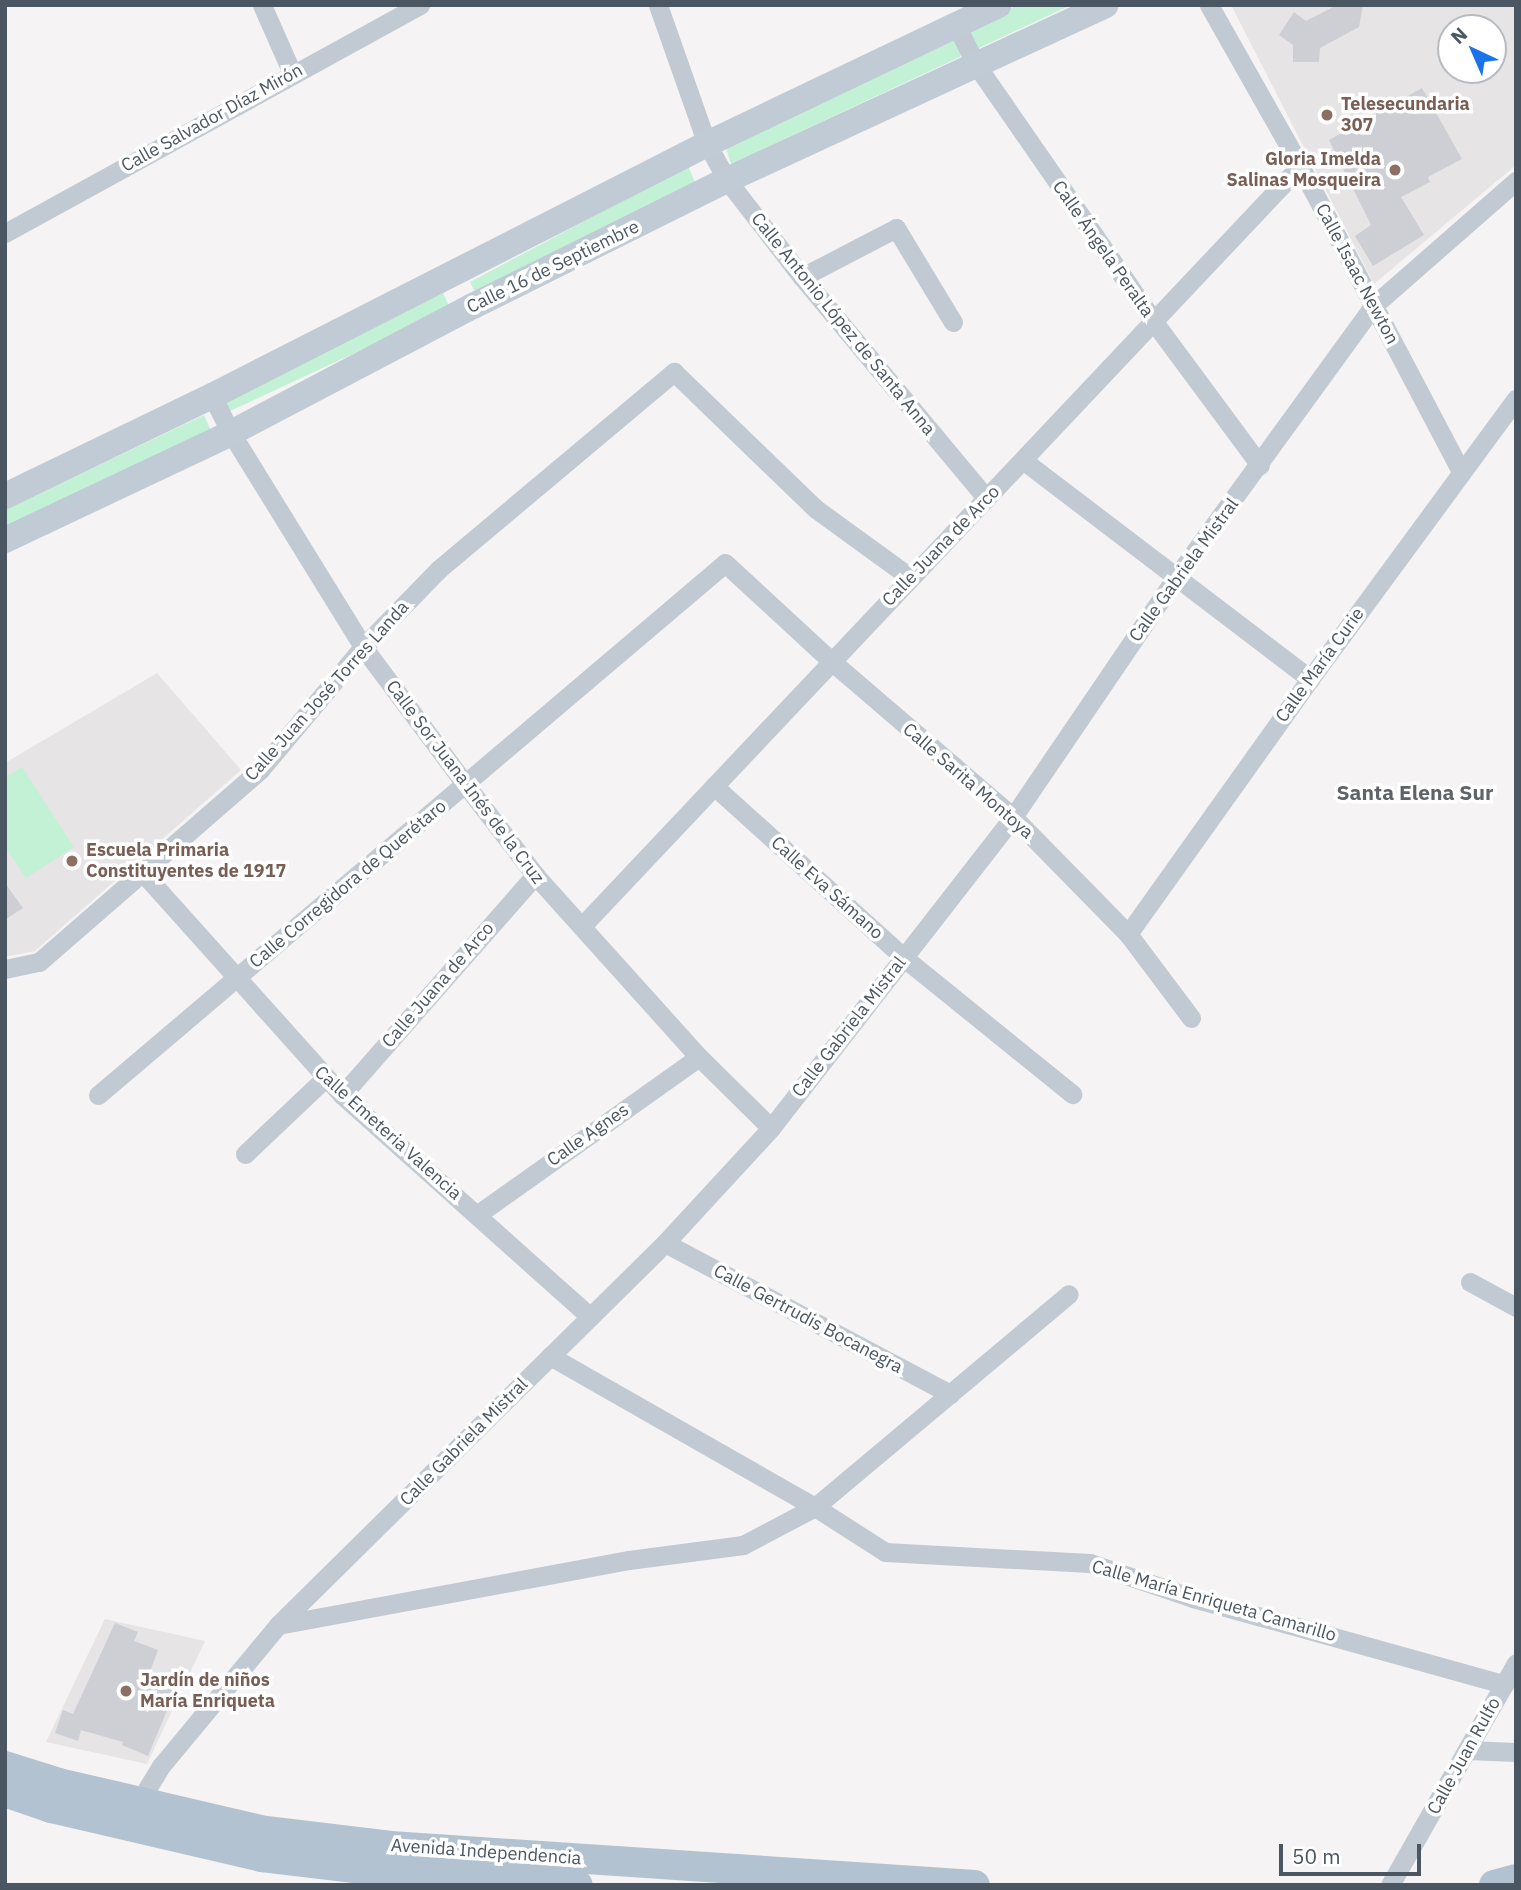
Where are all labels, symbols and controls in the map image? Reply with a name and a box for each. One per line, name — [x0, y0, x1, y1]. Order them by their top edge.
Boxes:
north arrow — [1437, 14, 1507, 84]
text: N — [1446, 22, 1472, 49]
street label: Calle Salvador Díaz Mirón — [118, 59, 306, 177]
place label: Telesecundaria 307 — [1341, 94, 1470, 136]
marker: Telesecundaria 307 — [1319, 107, 1335, 123]
place label: Gloria Imelda Salinas Mosqueira — [1226, 149, 1381, 192]
marker: Gloria Imelda Salinas Mosqueira — [1387, 162, 1403, 178]
street label: Calle Ángela Peralta — [1048, 177, 1158, 321]
street label: Calle Isaac Newton — [1311, 200, 1403, 348]
street label: Calle Antonio López de Santa Anna — [746, 208, 940, 440]
street label: Calle 16 de Septiembre — [463, 216, 643, 318]
street label: Calle Juana de Arco — [878, 481, 1004, 611]
street label: Calle Gabriela Mistral — [1125, 494, 1243, 646]
street label: Calle Juan José Torres Landa — [241, 597, 413, 785]
street label: Calle María Curie — [1271, 604, 1369, 726]
street label: Calle Sor Juana Inés de la Cruz — [381, 676, 549, 888]
street label: Calle Sarita Montoya — [898, 719, 1038, 843]
district label: Santa Elena Sur — [1337, 779, 1493, 805]
street label: Calle Corregidora de Querétaro — [245, 795, 451, 973]
street label: Calle Eva Sámano — [767, 832, 887, 944]
place label: Escuela Primaria Constituyentes de 1917 — [86, 840, 286, 882]
marker: Escuela Primaria Constituyentes de 1917 — [64, 853, 80, 869]
street label: Calle Juana de Arco — [378, 918, 498, 1052]
street label: Calle Gabriela Mistral — [788, 953, 910, 1101]
street label: Calle Emeteria Valencia — [310, 1061, 466, 1205]
street label: Calle Agnes — [543, 1099, 633, 1171]
street label: Calle Gertrudis Bocanegra — [710, 1260, 906, 1378]
street label: Calle Gabriela Mistral — [396, 1374, 532, 1510]
street label: Calle María Enriqueta Camarillo — [1089, 1556, 1339, 1646]
place label: Jardín de niños María Enriqueta — [140, 1670, 275, 1712]
marker: Jardín de niños María Enriqueta — [118, 1683, 134, 1699]
street label: Calle Juan Rulfo — [1423, 1694, 1505, 1818]
scale bar — [1283, 1830, 1425, 1874]
street label: Avenida Independencia — [390, 1835, 582, 1869]
text: 50 m — [1292, 1842, 1341, 1870]

